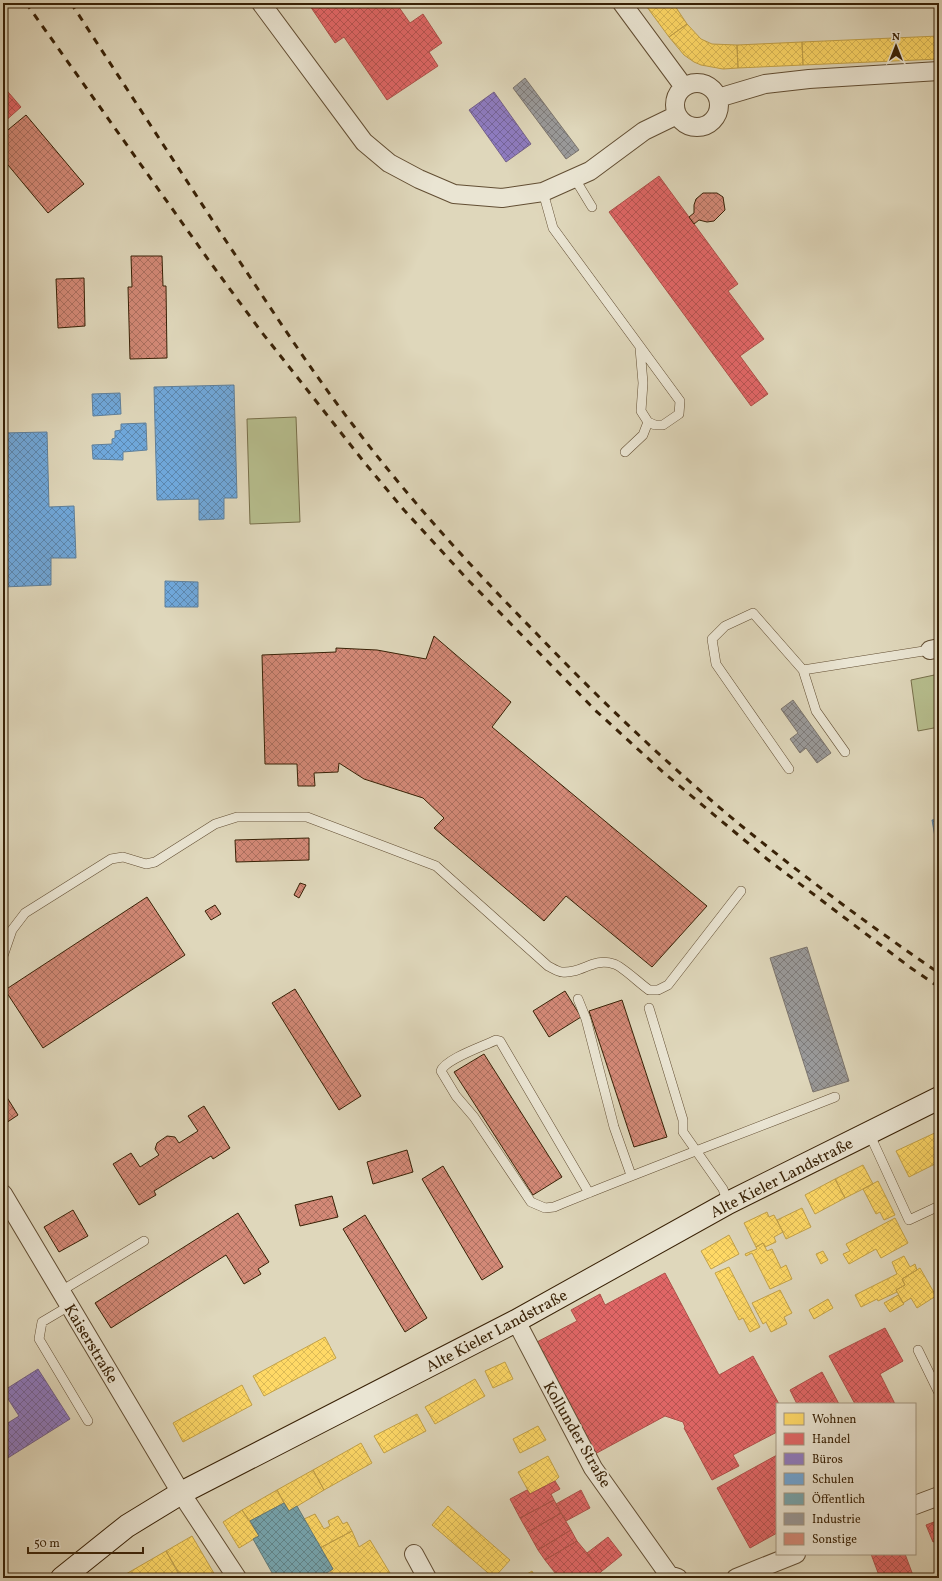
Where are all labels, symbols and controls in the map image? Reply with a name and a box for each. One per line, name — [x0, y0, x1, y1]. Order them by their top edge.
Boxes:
north arrow — [876, 26, 916, 66]
text: N — [892, 30, 900, 45]
street label: Alte Kieler Landstraße — [707, 1133, 857, 1224]
street label: Alte Kieler Landstraße — [422, 1285, 572, 1378]
street label: Kaiserstraße — [58, 1300, 123, 1388]
street label: Kollunder Straße — [537, 1378, 616, 1492]
legend — [776, 1403, 916, 1555]
text: Wohnen — [812, 1412, 857, 1428]
text: Handel — [812, 1432, 851, 1448]
text: Büros — [812, 1452, 843, 1468]
text: Schulen — [812, 1472, 854, 1488]
text: Öffentlich — [812, 1491, 865, 1508]
text: Industrie — [812, 1512, 861, 1528]
scale bar — [28, 1529, 143, 1555]
text: Sonstige — [812, 1532, 857, 1548]
text: 50 m — [34, 1536, 60, 1552]

